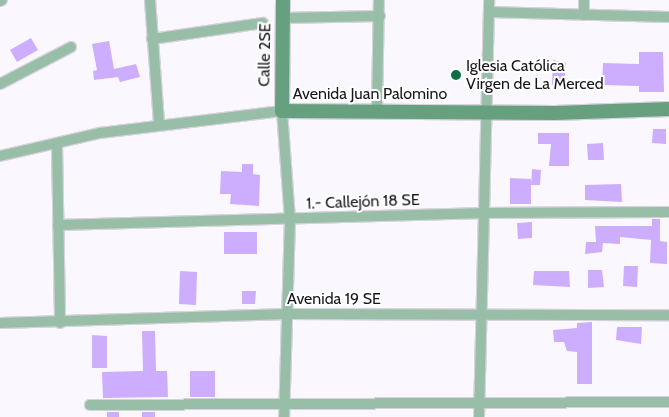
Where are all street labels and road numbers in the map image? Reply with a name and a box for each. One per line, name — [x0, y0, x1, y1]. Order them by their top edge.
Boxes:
street label: Calle 2SE — [255, 23, 275, 87]
street label: Avenida Juan Palomino — [293, 84, 447, 104]
street label: 1.- Callejón 18 SE — [306, 190, 420, 214]
street label: Avenida 19 SE — [287, 289, 381, 309]

